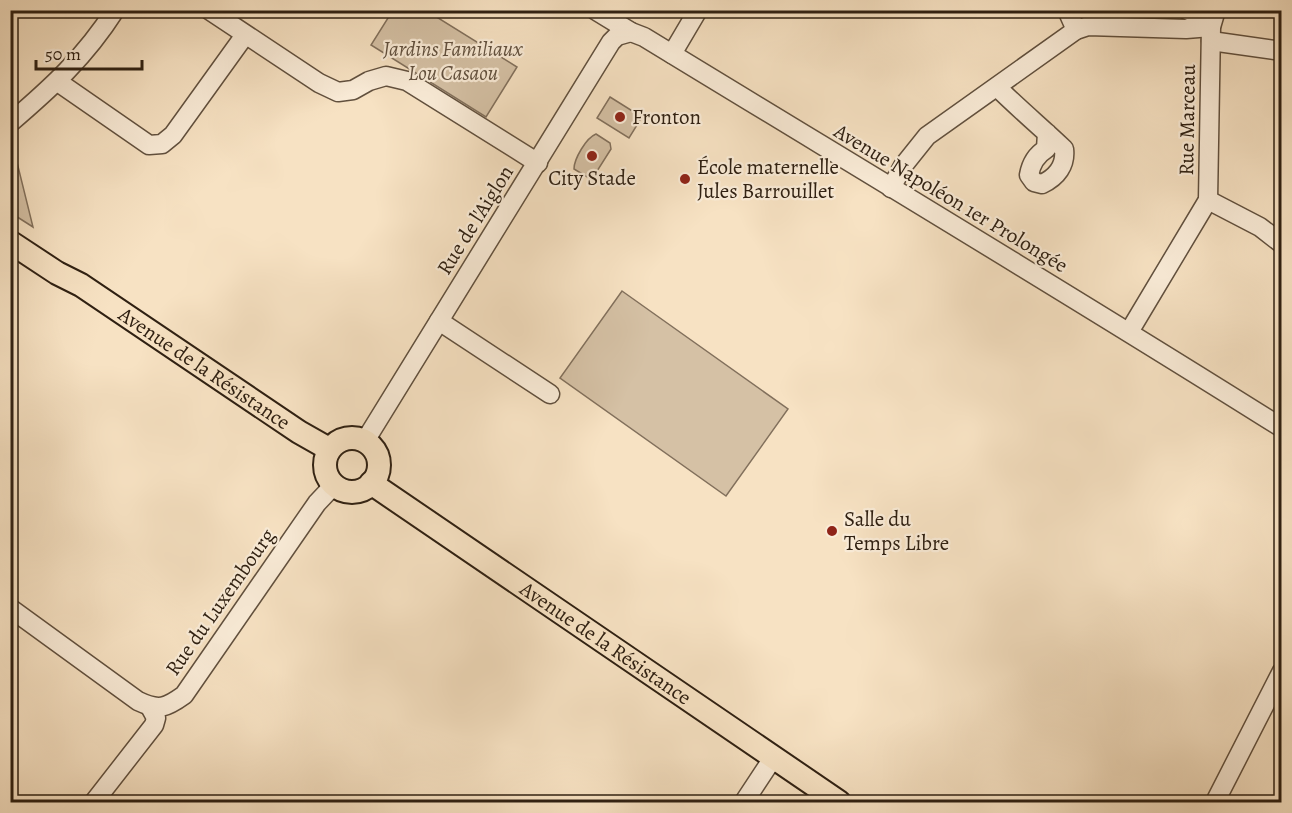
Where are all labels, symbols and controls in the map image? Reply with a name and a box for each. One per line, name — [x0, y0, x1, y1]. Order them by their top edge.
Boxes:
scale bar — [36, 33, 142, 71]
park label: Jardins Familiaux Lou Casaou — [382, 35, 524, 87]
text: 50 m — [45, 42, 81, 66]
street label: Rue Marceau — [1172, 63, 1202, 176]
place label: Fronton — [632, 103, 701, 131]
marker: Fronton — [613, 110, 627, 124]
street label: Avenue Napoléon 1er Prolongée — [828, 116, 1073, 279]
marker: City Stade — [585, 149, 599, 163]
place label: École maternelle Jules Barrouillet — [697, 153, 839, 205]
street label: Rue de l'Aiglon — [430, 160, 520, 280]
place label: City Stade — [548, 164, 636, 192]
marker: École maternelle Jules Barrouillet — [678, 172, 692, 186]
street label: Avenue de la Résistance — [112, 300, 296, 436]
place label: Salle du Temps Libre — [844, 505, 949, 557]
street label: Rue du Luxembourg — [159, 523, 281, 681]
marker: Salle du Temps Libre — [825, 524, 839, 538]
street label: Avenue de la Résistance — [514, 574, 697, 711]

